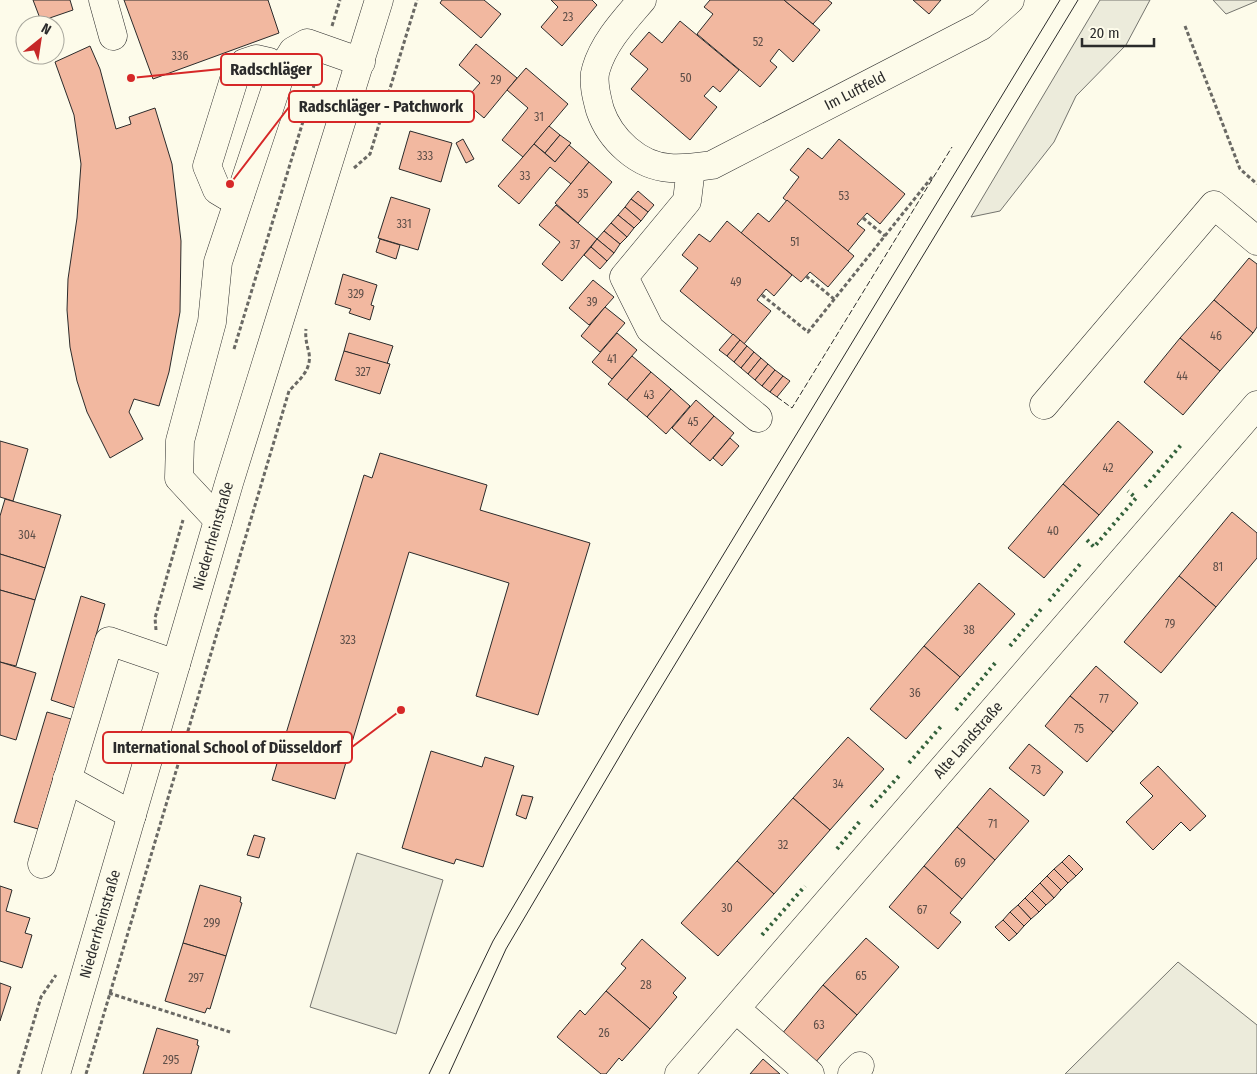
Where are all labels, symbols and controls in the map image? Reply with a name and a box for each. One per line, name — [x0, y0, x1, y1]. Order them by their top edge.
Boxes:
house number: 23 — [563, 10, 573, 24]
north arrow — [15, 15, 65, 65]
scale bar — [1082, 15, 1154, 47]
text: N — [38, 20, 54, 39]
text: 20 m — [1090, 24, 1120, 42]
house number: 52 — [753, 35, 763, 49]
house number: 336 — [172, 49, 188, 63]
callout: Radschläger — [221, 54, 322, 85]
text: Radschläger — [230, 60, 312, 79]
street label: Im Luftfeld — [821, 68, 889, 114]
house number: 50 — [680, 71, 692, 85]
house number: 29 — [490, 73, 502, 87]
callout: Radschläger - Patchwork — [289, 91, 474, 122]
text: Radschläger - Patchwork — [299, 97, 464, 116]
house number: 31 — [534, 110, 544, 124]
house number: 333 — [417, 149, 433, 163]
house number: 33 — [520, 169, 530, 183]
house number: 35 — [578, 187, 589, 201]
house number: 53 — [839, 189, 849, 203]
house number: 331 — [396, 217, 412, 231]
house number: 51 — [790, 235, 800, 249]
house number: 37 — [570, 238, 580, 252]
house number: 49 — [730, 275, 742, 289]
house number: 329 — [348, 287, 364, 301]
house number: 39 — [586, 295, 598, 309]
house number: 46 — [1210, 329, 1222, 343]
house number: 41 — [607, 352, 617, 366]
house number: 327 — [355, 365, 371, 379]
house number: 44 — [1176, 369, 1188, 383]
house number: 43 — [643, 388, 655, 402]
house number: 45 — [687, 415, 699, 429]
house number: 42 — [1103, 461, 1113, 475]
street label: Niederrheinstraße — [189, 480, 237, 592]
house number: 40 — [1047, 524, 1059, 538]
house number: 304 — [18, 528, 36, 542]
house number: 81 — [1213, 560, 1223, 574]
house number: 79 — [1165, 617, 1175, 631]
house number: 38 — [963, 623, 975, 637]
house number: 323 — [340, 633, 356, 647]
house number: 36 — [909, 686, 921, 700]
house number: 77 — [1099, 692, 1109, 706]
street label: Alte Landstraße — [930, 698, 1006, 782]
house number: 75 — [1074, 722, 1085, 736]
callout: International School of Düsseldorf — [103, 732, 352, 763]
text: International School of Düsseldorf — [113, 738, 343, 757]
house number: 73 — [1031, 763, 1041, 777]
house number: 34 — [832, 777, 844, 791]
house number: 71 — [988, 817, 998, 831]
house number: 32 — [778, 838, 788, 852]
house number: 69 — [954, 856, 966, 870]
street label: Niederrheinstraße — [76, 868, 124, 980]
house number: 30 — [721, 901, 733, 915]
house number: 67 — [917, 903, 927, 917]
house number: 299 — [204, 916, 221, 930]
house number: 65 — [855, 969, 867, 983]
house number: 297 — [188, 971, 204, 985]
house number: 28 — [640, 978, 652, 992]
house number: 63 — [813, 1018, 825, 1032]
house number: 26 — [598, 1026, 610, 1040]
house number: 295 — [163, 1053, 180, 1067]

